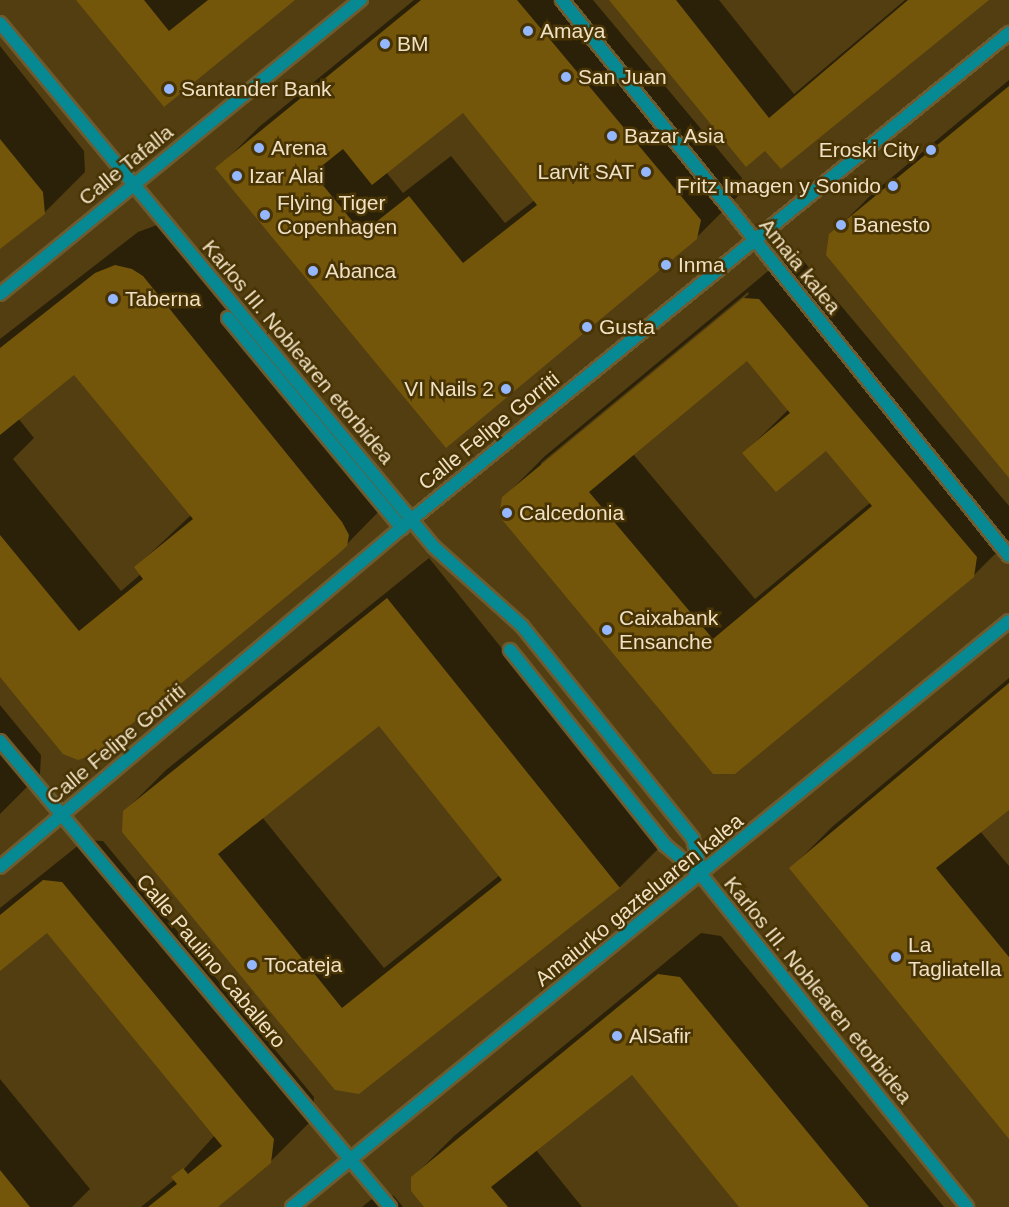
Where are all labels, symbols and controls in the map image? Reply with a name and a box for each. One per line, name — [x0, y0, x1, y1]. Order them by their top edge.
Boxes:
place label: Amaya — [540, 18, 605, 44]
marker: Amaya — [521, 24, 535, 38]
place label: BM — [397, 31, 428, 57]
marker: BM — [378, 37, 392, 51]
place label: San Juan — [578, 64, 667, 90]
marker: San Juan — [559, 70, 573, 84]
place label: Santander Bank — [181, 76, 332, 102]
marker: Santander Bank — [162, 82, 176, 96]
street label: Calle Tafalla — [74, 119, 178, 211]
place label: Bazar Asia — [624, 123, 726, 149]
marker: Bazar Asia — [605, 129, 619, 143]
place label: Arena — [271, 135, 327, 161]
place label: Eroski City — [819, 137, 919, 163]
marker: Arena — [252, 141, 266, 155]
marker: Eroski City — [924, 143, 938, 157]
place label: Larvit SAT — [538, 159, 634, 185]
place label: Izar Alai — [249, 163, 325, 189]
marker: Larvit SAT — [639, 165, 653, 179]
marker: Izar Alai — [230, 169, 244, 183]
place label: Fritz Imagen y Sonido — [677, 173, 881, 199]
marker: Fritz Imagen y Sonido — [886, 179, 900, 193]
place label: Flying Tiger Copenhagen — [277, 190, 397, 240]
marker: Flying Tiger Copenhagen — [258, 208, 272, 222]
place label: Banesto — [853, 212, 930, 238]
street label: Amaia kalea — [754, 213, 846, 319]
marker: Banesto — [834, 218, 848, 232]
street label: Karlos III. Noblearen etorbidea — [197, 235, 399, 469]
place label: Inma — [678, 252, 725, 278]
place label: Abanca — [325, 258, 396, 284]
marker: Inma — [659, 258, 673, 272]
marker: Abanca — [306, 264, 320, 278]
place label: Taberna — [125, 286, 201, 312]
marker: Taberna — [106, 292, 120, 306]
place label: Gusta — [599, 314, 655, 340]
marker: Gusta — [580, 320, 594, 334]
street label: Calle Felipe Gorriti — [414, 366, 564, 496]
place label: VI Nails 2 — [404, 376, 494, 402]
marker: VI Nails 2 — [499, 382, 513, 396]
place label: Calcedonia — [519, 500, 624, 526]
marker: Calcedonia — [500, 506, 514, 520]
place label: Caixabank Ensanche — [619, 605, 718, 655]
marker: Caixabank Ensanche — [600, 623, 614, 637]
street label: Calle Felipe Gorriti — [41, 678, 191, 810]
street label: Amaiurko gazteluaren kalea — [530, 808, 748, 992]
street label: Calle Paulino Caballero — [131, 869, 291, 1053]
street label: Karlos III. Noblearen etorbidea — [719, 871, 917, 1109]
place label: La Tagliatella — [908, 932, 1001, 982]
marker: La Tagliatella — [889, 950, 903, 964]
place label: Tocateja — [264, 952, 342, 978]
marker: Tocateja — [245, 958, 259, 972]
place label: AlSafir — [629, 1023, 691, 1049]
marker: AlSafir — [610, 1029, 624, 1043]

